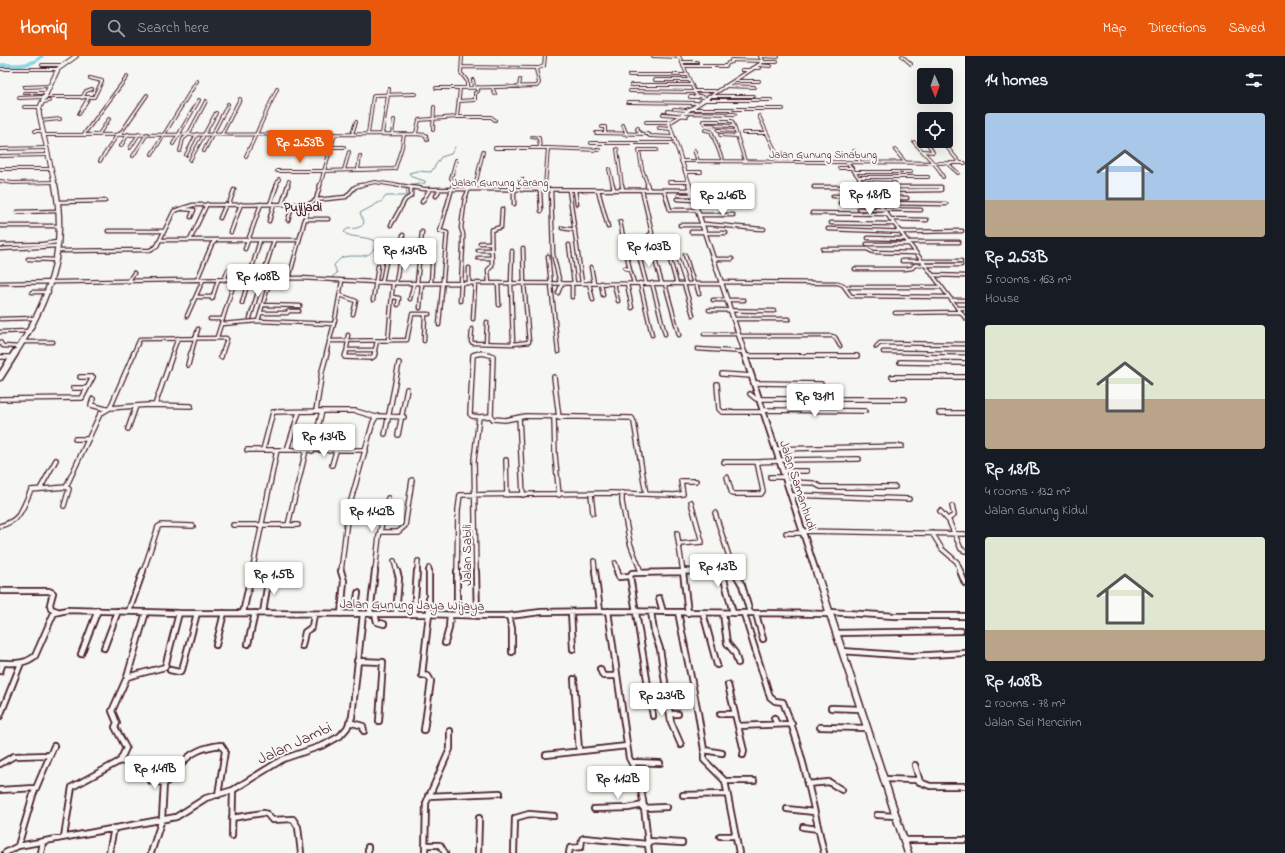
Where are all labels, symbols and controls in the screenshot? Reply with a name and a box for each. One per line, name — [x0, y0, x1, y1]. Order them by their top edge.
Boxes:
search box — [91, 10, 371, 46]
text: Homiq — [20, 15, 67, 42]
icon: search — [105, 17, 127, 39]
text: Search here — [137, 17, 209, 39]
text: Map — [1103, 18, 1126, 39]
text: Directions — [1148, 18, 1206, 39]
text: Saved — [1228, 18, 1265, 39]
north arrow — [917, 68, 953, 104]
map controls — [917, 68, 953, 148]
text: 14 homes — [985, 68, 1048, 93]
icon: filters — [1243, 69, 1265, 91]
button: locate — [917, 112, 953, 148]
pin: Rp 2.53B — [259, 130, 341, 164]
text: Rp 2.53B — [276, 133, 324, 152]
icon: home — [1089, 139, 1161, 211]
street label: Jalan Gunung Sinabung — [769, 147, 877, 164]
street label: Jalan Gunung Karang — [452, 175, 548, 192]
pin: Rp 1.81B — [829, 182, 911, 216]
pin: Rp 2.46B — [682, 183, 764, 217]
text: Rp 1.81B — [849, 185, 891, 204]
text: Rp 2.46B — [700, 186, 746, 205]
district label: Pujijadi — [284, 198, 322, 217]
pin: Rp 1.03B — [608, 234, 690, 268]
text: Rp 1.03B — [627, 237, 671, 256]
pin: Rp 1.34B — [364, 238, 446, 272]
text: Rp 1.34B — [383, 241, 427, 260]
text: Rp 2.53B — [985, 245, 1048, 270]
pin: Rp 1.08B — [217, 264, 299, 298]
text: Rp 1.08B — [236, 267, 280, 286]
text: 5 rooms · 163 m² — [985, 270, 1072, 289]
text: House — [985, 289, 1019, 308]
icon: home — [1089, 351, 1161, 423]
pin: Rp 931M — [778, 384, 852, 418]
text: Rp 931M — [796, 387, 834, 406]
pin: Rp 1.34B — [283, 424, 365, 458]
text: Rp 1.34B — [302, 427, 346, 446]
street label: Jalan Samanhudi — [774, 438, 821, 533]
text: Rp 1.81B — [985, 457, 1040, 482]
text: 4 rooms · 132 m² — [985, 482, 1070, 501]
pin: Rp 1.42B — [331, 499, 413, 533]
text: Jalan Gunung Kidul — [985, 501, 1088, 520]
text: Rp 1.42B — [350, 502, 394, 521]
street label: Jalan Sabili — [458, 524, 477, 586]
pin: Rp 1.3B — [681, 554, 755, 588]
text: Rp 1.3B — [699, 557, 737, 576]
pin: Rp 1.5B — [237, 562, 311, 596]
icon: home — [1089, 563, 1161, 635]
text: Rp 1.5B — [254, 565, 294, 584]
street label: Jalan Gunung Jaya Wijaya — [339, 595, 485, 617]
text: Rp 1.08B — [985, 669, 1042, 694]
pin: Rp 2.34B — [621, 683, 703, 717]
text: Rp 2.34B — [639, 686, 685, 705]
text: 2 rooms · 78 m² — [985, 694, 1066, 713]
text: Jalan Sei Mencirim — [985, 713, 1082, 732]
street label: Jalan Jambi — [254, 716, 336, 772]
pin: Rp 1.49B — [114, 756, 196, 790]
text: Rp 1.49B — [134, 759, 176, 778]
pin: Rp 1.12B — [577, 766, 659, 800]
text: Rp 1.12B — [596, 769, 640, 788]

